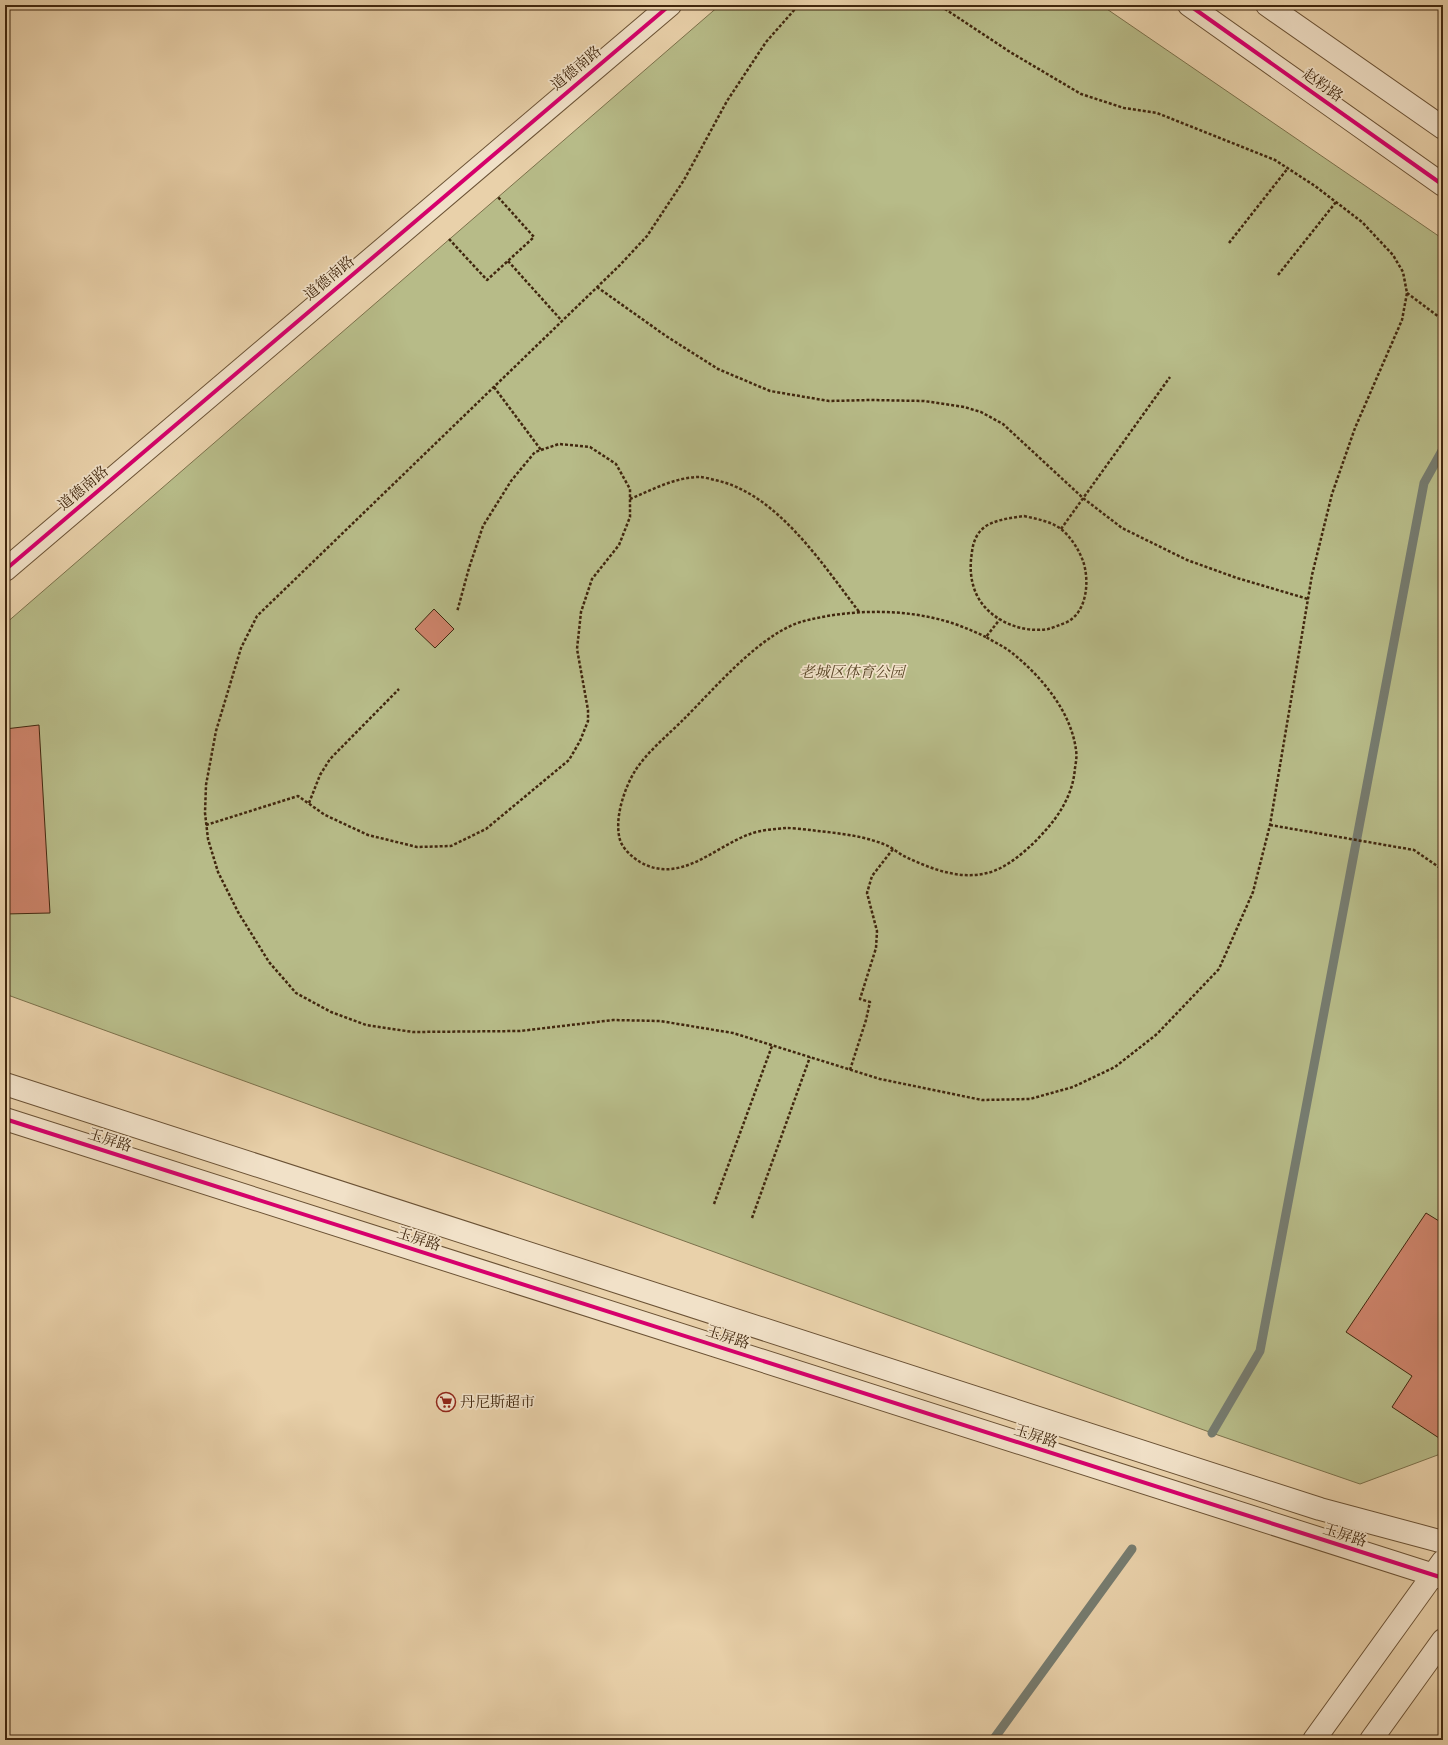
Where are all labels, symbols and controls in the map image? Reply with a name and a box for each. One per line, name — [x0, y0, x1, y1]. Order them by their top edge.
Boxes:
street label: 道德南路 — [547, 42, 605, 95]
street label: 赵粉路 — [1299, 65, 1347, 106]
street label: 道德南路 — [300, 252, 358, 305]
street label: 道德南路 — [54, 462, 112, 515]
park label: 老城区体育公园 — [799, 663, 906, 682]
street label: 玉屏路 — [86, 1124, 134, 1156]
street label: 玉屏路 — [395, 1223, 443, 1255]
street label: 玉屏路 — [704, 1321, 752, 1353]
supermarket icon: 丹尼斯超市 — [435, 1391, 457, 1413]
place label: 丹尼斯超市 — [460, 1393, 535, 1412]
street label: 玉屏路 — [1012, 1420, 1060, 1452]
street label: 玉屏路 — [1321, 1519, 1369, 1551]

